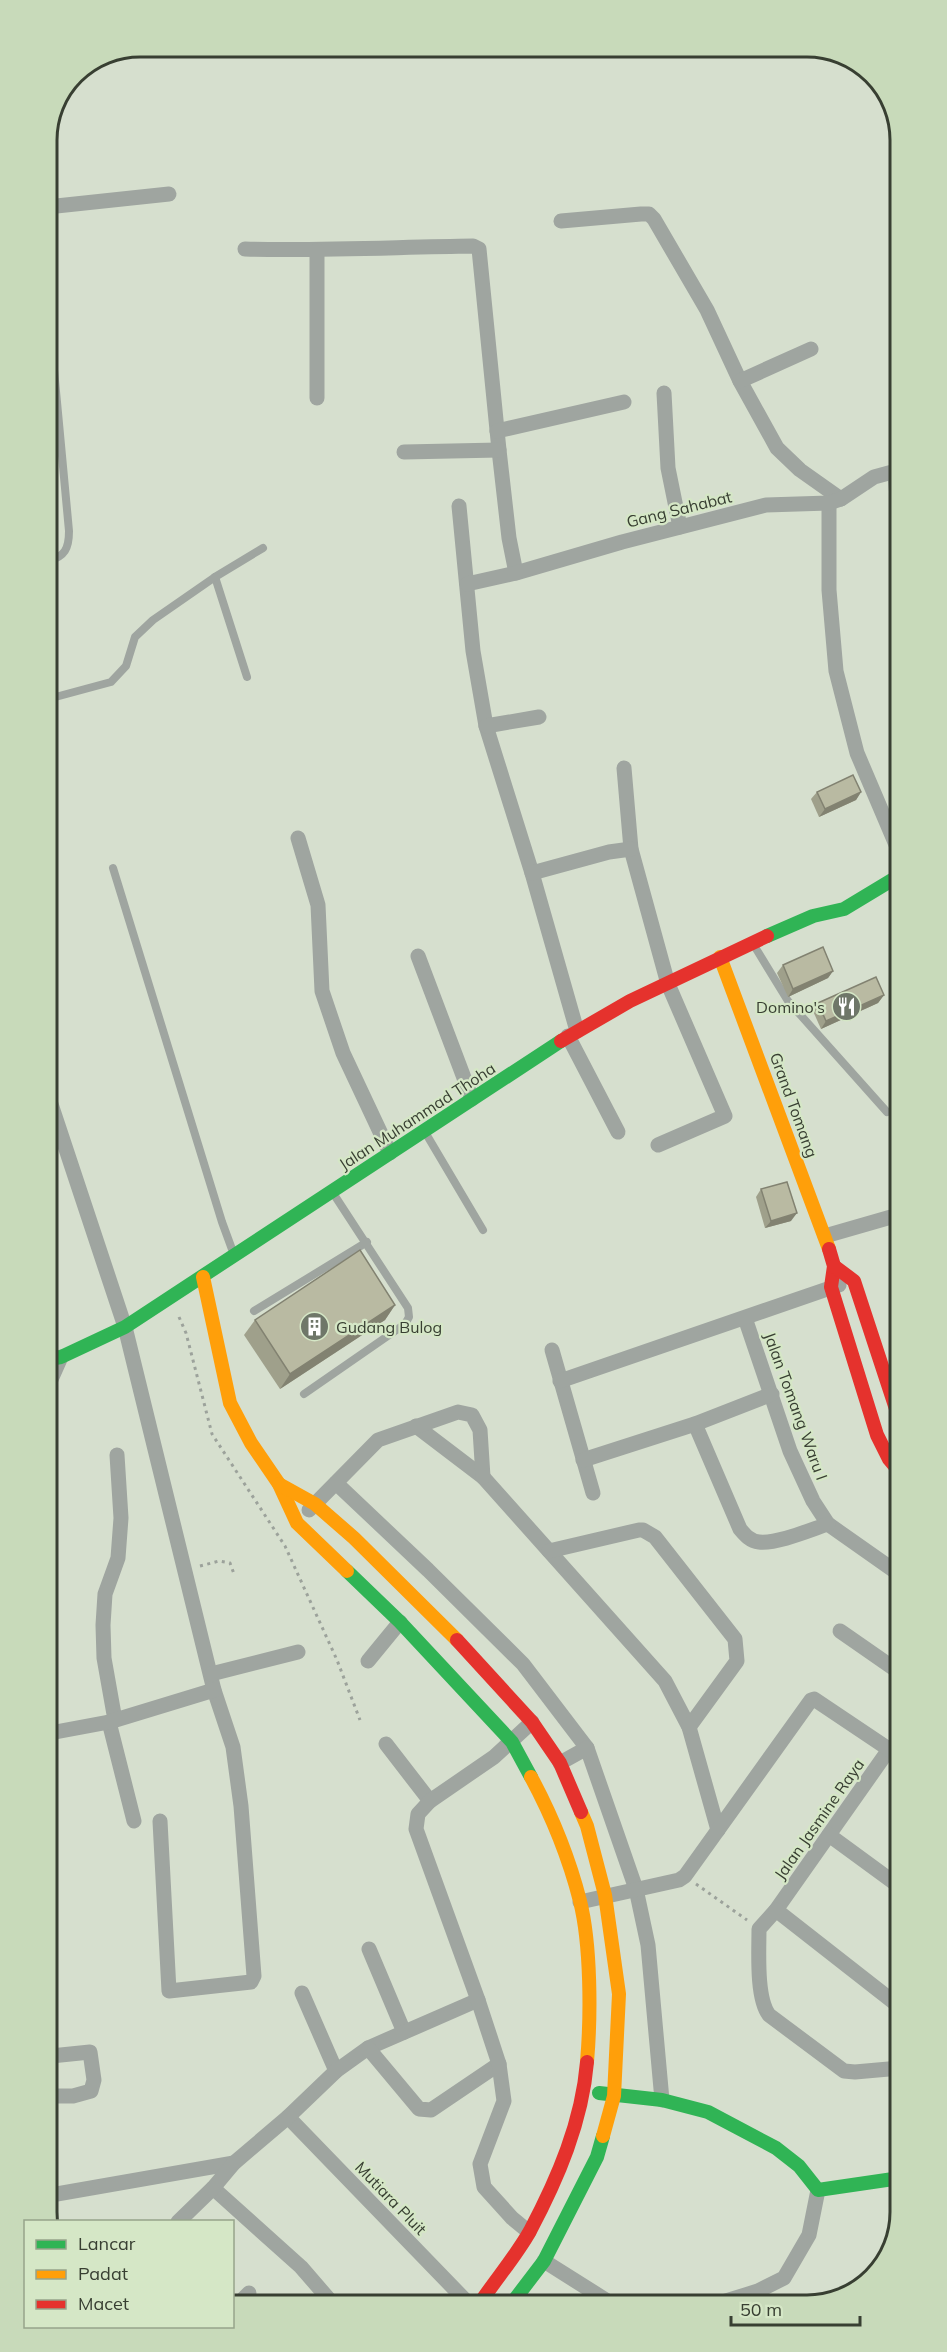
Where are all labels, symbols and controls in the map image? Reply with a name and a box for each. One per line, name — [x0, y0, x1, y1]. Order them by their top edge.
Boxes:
street label: Gang Sahabat — [624, 486, 734, 532]
restaurant icon: Domino's — [830, 991, 862, 1023]
place label: Domino's — [756, 997, 825, 1017]
street label: Grand Tomang — [766, 1050, 822, 1160]
street label: Jalan Muhammad Thoha — [335, 1058, 499, 1174]
building icon: Gudang Bulog — [299, 1311, 331, 1343]
place label: Gudang Bulog — [336, 1317, 442, 1337]
street label: Jalan Tomang Waru I — [760, 1329, 832, 1483]
street label: Jalan Jasmine Raya — [770, 1755, 868, 1883]
street label: Mutiara Pluit — [351, 2157, 431, 2239]
legend — [24, 2220, 234, 2328]
text: Lancar — [78, 2232, 136, 2255]
text: Padat — [78, 2262, 128, 2285]
scale bar — [731, 2289, 860, 2327]
text: Macet — [78, 2292, 129, 2315]
text: 50 m — [740, 2298, 782, 2321]

